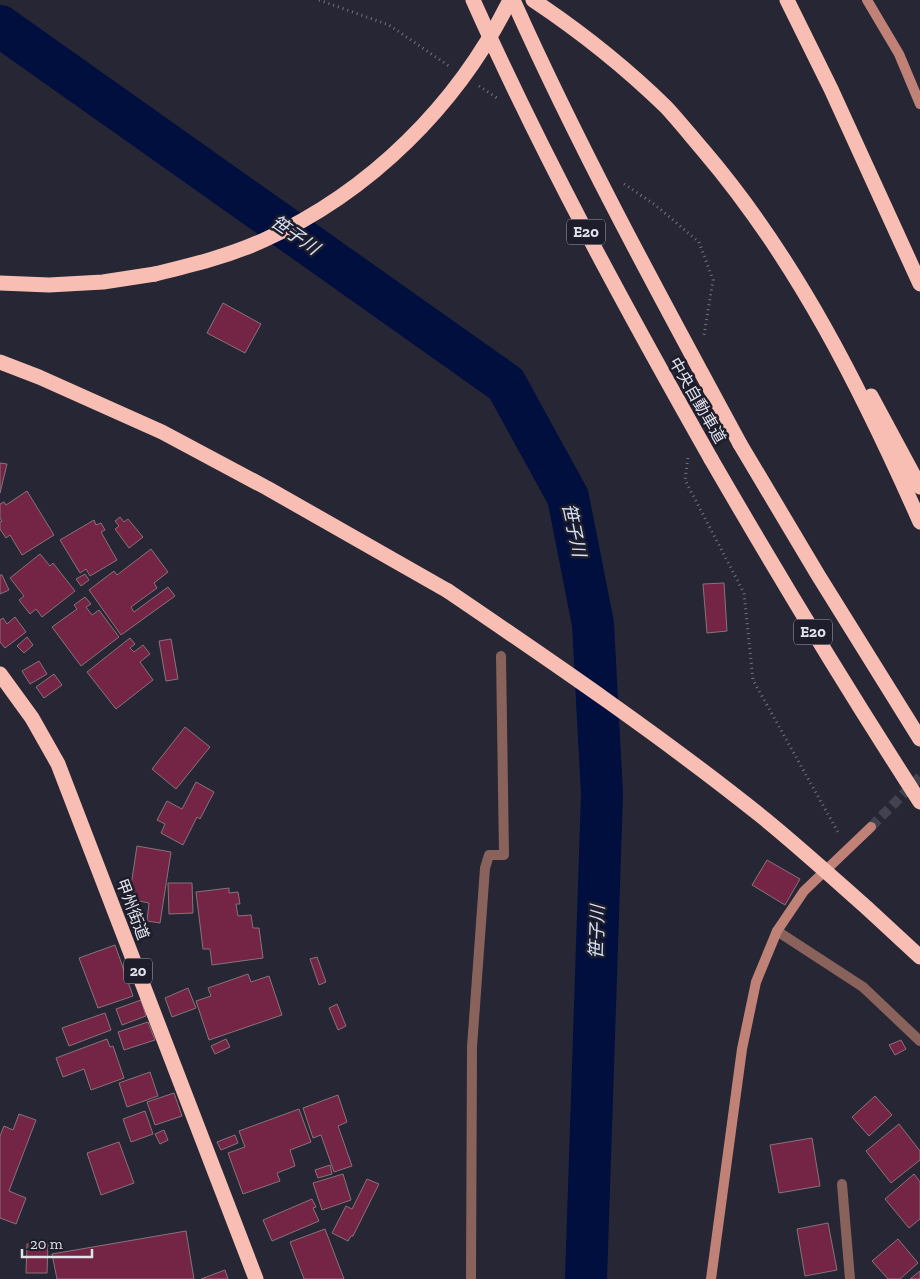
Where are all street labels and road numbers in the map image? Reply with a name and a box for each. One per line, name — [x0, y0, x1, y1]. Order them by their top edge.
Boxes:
road number: E20 — [567, 220, 605, 244]
street label: 中央自動車道 — [665, 354, 730, 447]
road number: E20 — [794, 620, 832, 644]
street label: 甲州街道 — [112, 876, 153, 942]
road number: 20 — [124, 958, 152, 984]

